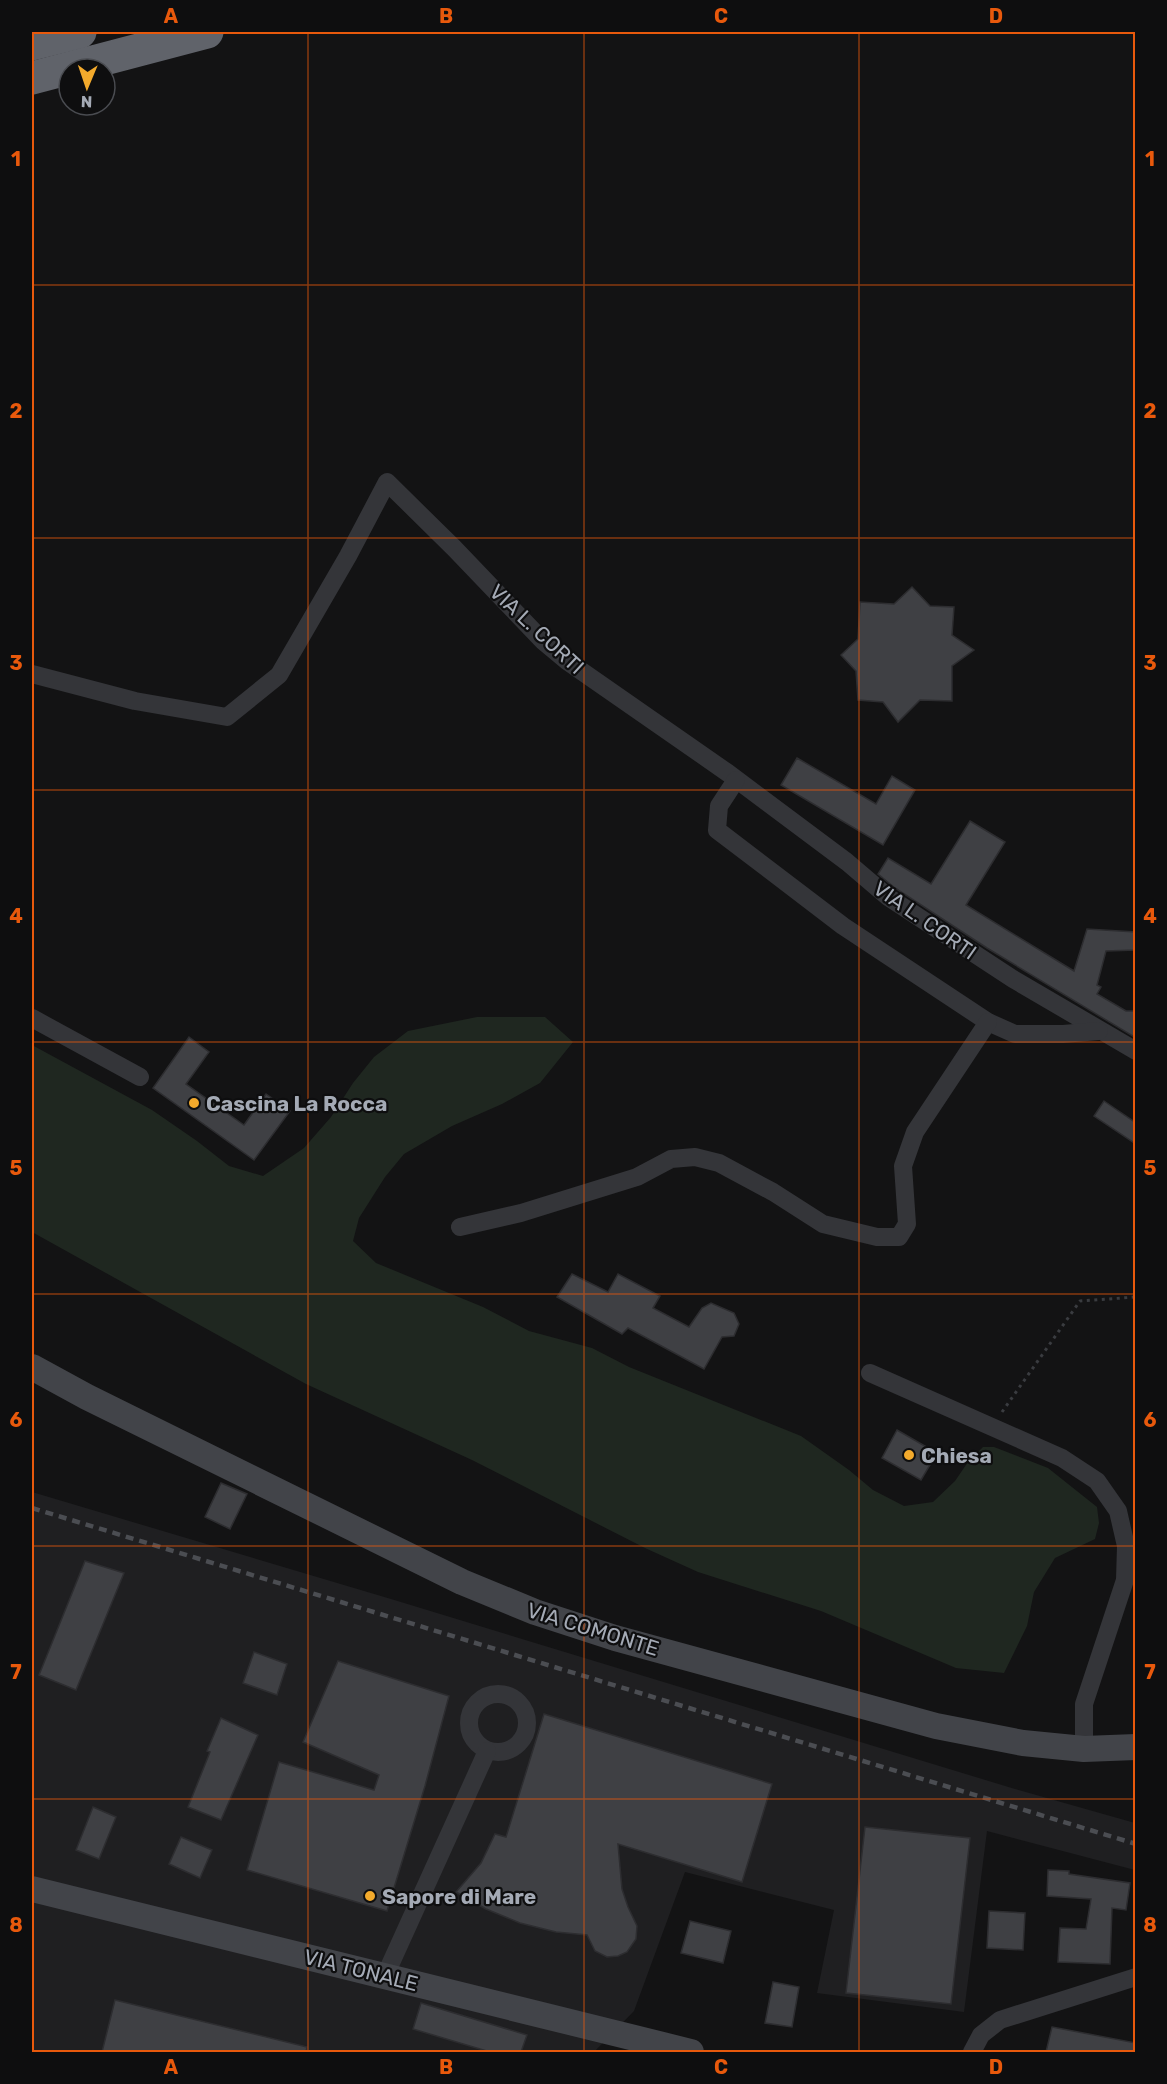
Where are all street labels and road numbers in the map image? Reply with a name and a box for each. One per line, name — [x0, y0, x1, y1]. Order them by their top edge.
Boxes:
street label: VIA L. CORTI — [485, 579, 589, 679]
street label: VIA L. CORTI — [869, 875, 981, 965]
street label: VIA COMONTE — [524, 1597, 662, 1661]
street label: VIA TONALE — [301, 1944, 421, 1996]

